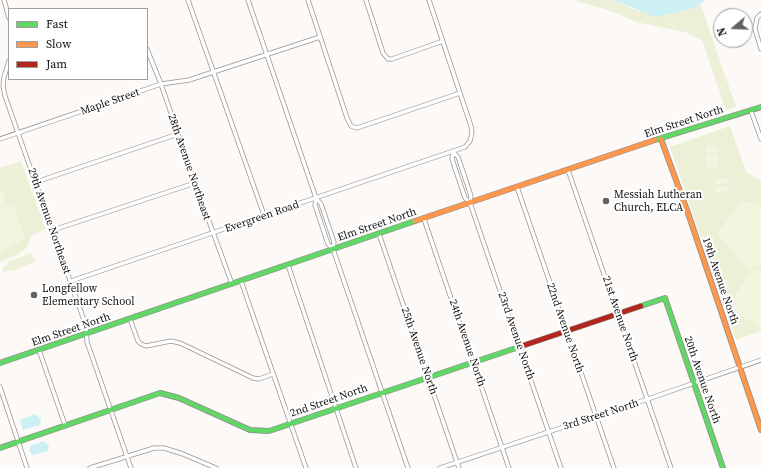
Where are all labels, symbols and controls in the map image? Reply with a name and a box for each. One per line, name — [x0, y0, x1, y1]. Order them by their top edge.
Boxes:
legend — [8, 8, 148, 80]
north arrow — [713, 8, 753, 48]
text: Fast — [46, 16, 68, 32]
text: N — [714, 26, 731, 38]
text: Slow — [46, 36, 71, 52]
text: Jam — [46, 56, 67, 72]
street label: Maple Street — [79, 86, 141, 118]
street label: Elm Street North — [643, 103, 725, 141]
street label: 28th Avenue Northeast — [165, 112, 213, 222]
street label: 29th Avenue Northeast — [25, 166, 73, 276]
place label: Messiah Lutheran Church, ELCA — [614, 188, 702, 214]
marker: Messiah Lutheran Church, ELCA — [601, 196, 611, 206]
street label: Evergreen Road — [223, 198, 301, 236]
street label: Elm Street North — [336, 205, 418, 245]
street label: 19th Avenue North — [699, 236, 741, 326]
street label: 21st Avenue North — [599, 274, 641, 364]
street label: 22nd Avenue North — [543, 281, 587, 375]
place label: Longfellow Elementary School — [42, 282, 134, 308]
marker: Longfellow Elementary School — [29, 290, 39, 300]
street label: 23rd Avenue North — [495, 290, 537, 382]
street label: 24th Avenue North — [446, 298, 488, 388]
street label: 25th Avenue North — [398, 306, 440, 396]
street label: Elm Street North — [30, 310, 112, 350]
street label: 20th Avenue North — [681, 335, 723, 425]
street label: 2nd Street North — [289, 382, 369, 420]
street label: 3rd Street North — [561, 397, 641, 433]

